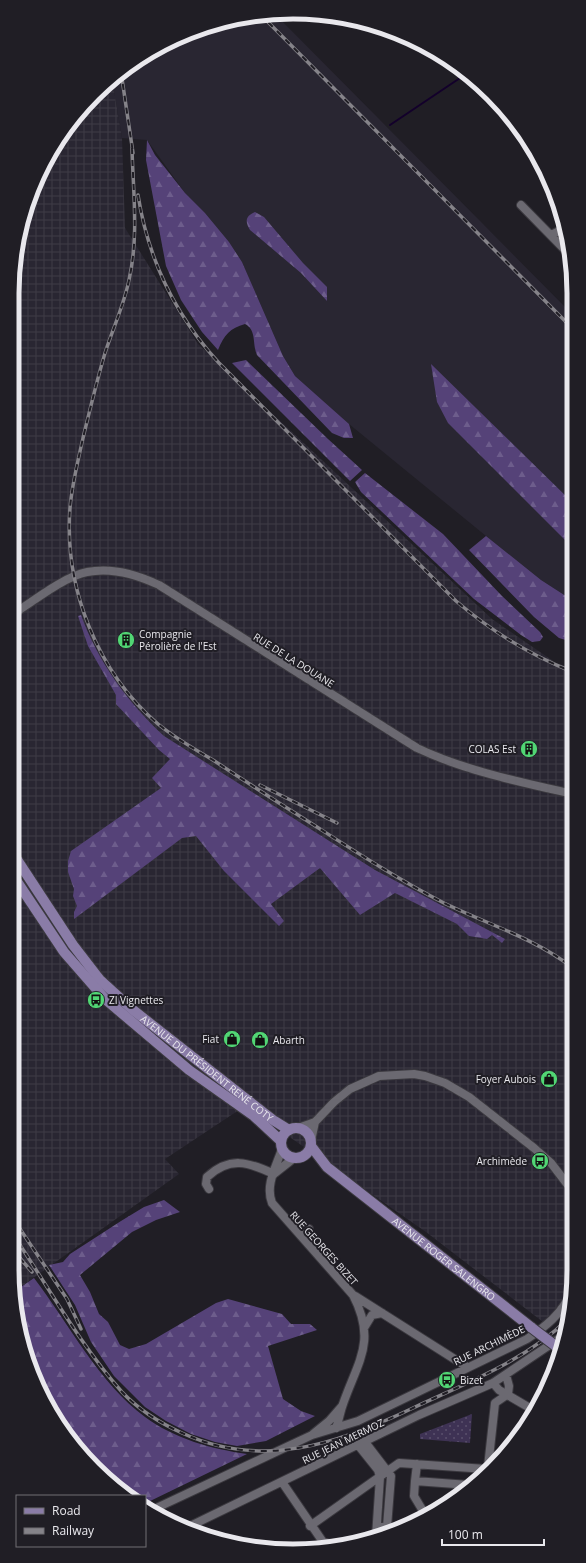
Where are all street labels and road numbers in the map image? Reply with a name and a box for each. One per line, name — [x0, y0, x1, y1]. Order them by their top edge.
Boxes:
street label: RUE DE LA DOUANE — [251, 629, 337, 691]
street label: AVENUE DU PRÉSIDENT RENÉ COTY — [138, 1012, 276, 1125]
street label: RUE GEORGES BIZET — [287, 1208, 361, 1288]
street label: AVENUE ROGER SALENGRO — [389, 1214, 499, 1304]
street label: RUE ARCHIMÈDE — [451, 1322, 527, 1368]
street label: RUE JEAN MERMOZ — [300, 1415, 387, 1467]

